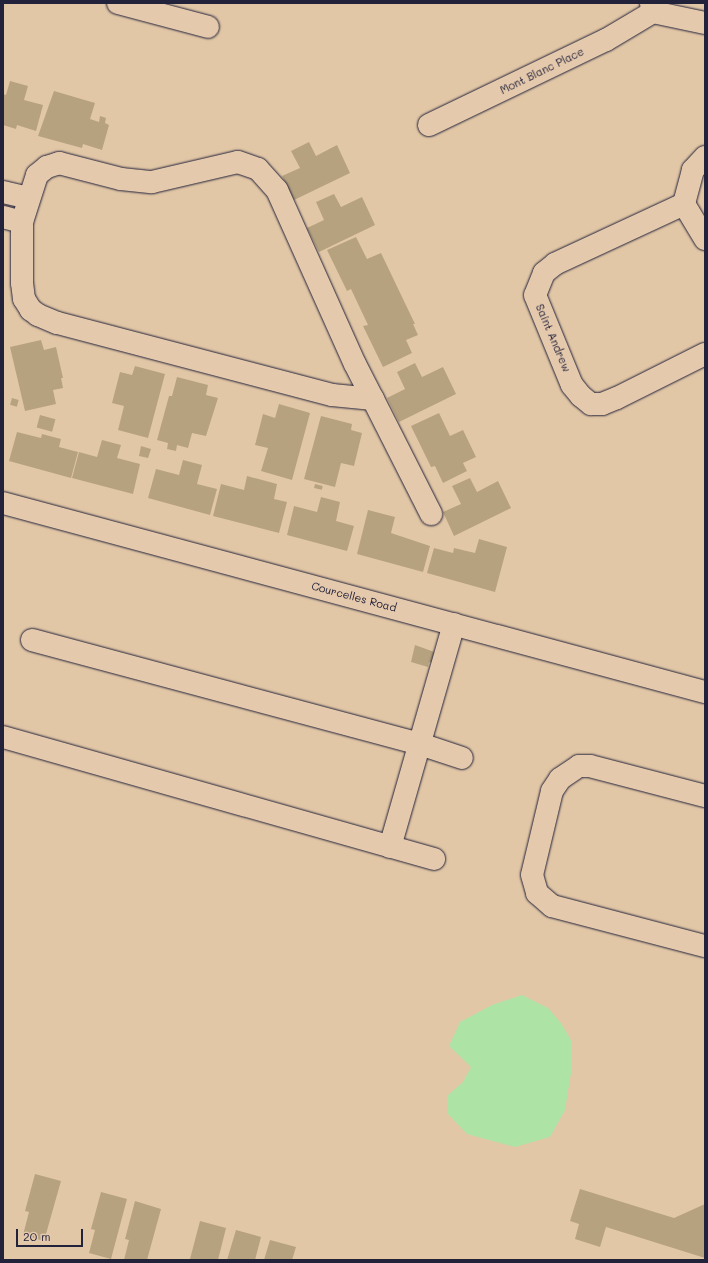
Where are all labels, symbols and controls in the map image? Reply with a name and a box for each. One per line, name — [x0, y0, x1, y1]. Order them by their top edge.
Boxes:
street label: Mont Blanc Place — [498, 45, 586, 97]
street label: Saint Andrew — [533, 302, 573, 374]
street label: Courcelles Road — [310, 579, 398, 615]
scale bar — [18, 1221, 85, 1247]
text: 20 m — [23, 1228, 51, 1244]

